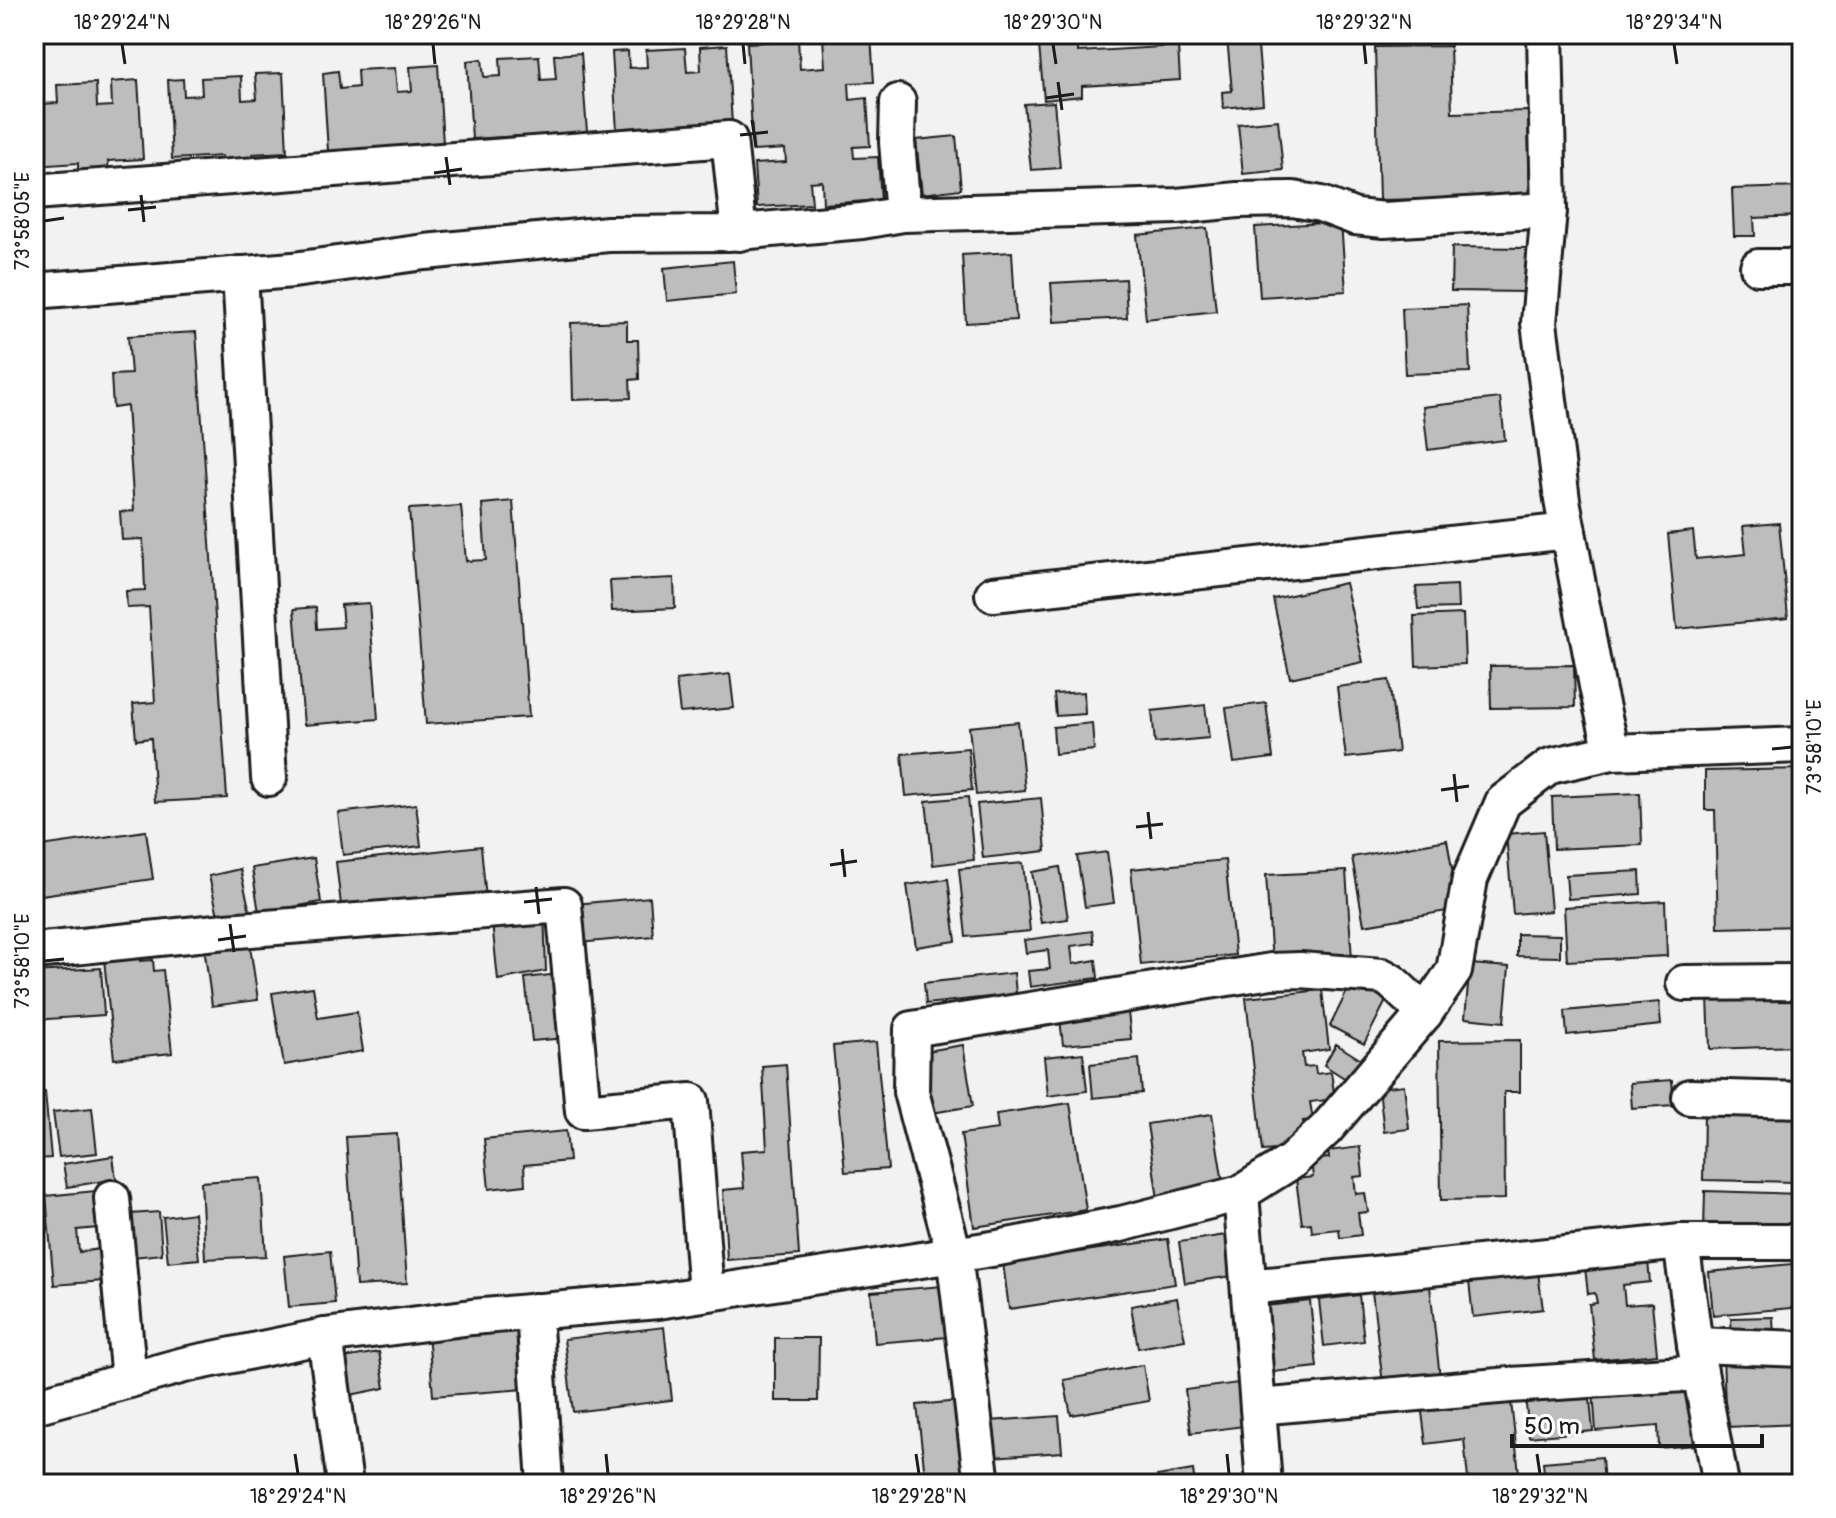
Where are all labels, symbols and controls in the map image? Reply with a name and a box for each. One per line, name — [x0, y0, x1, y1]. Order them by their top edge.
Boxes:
text: 18°29'24"N — [74, 10, 170, 35]
text: 18°29'26"N — [385, 10, 481, 35]
text: 18°29'28"N — [696, 10, 791, 35]
text: 18°29'30"N — [1004, 10, 1102, 35]
text: 18°29'32"N — [1316, 10, 1412, 35]
text: 18°29'34"N — [1626, 10, 1722, 35]
text: 73°58'05"E — [10, 172, 35, 270]
text: 73°58'10"E — [1802, 699, 1827, 795]
text: 73°58'10"E — [10, 913, 35, 1009]
scale bar — [1512, 1398, 1762, 1448]
text: 50 m — [1524, 1412, 1580, 1441]
text: 18°29'24"N — [250, 1484, 346, 1509]
text: 18°29'26"N — [560, 1484, 656, 1509]
text: 18°29'28"N — [872, 1484, 967, 1509]
text: 18°29'30"N — [1180, 1484, 1278, 1509]
text: 18°29'32"N — [1492, 1484, 1588, 1509]

